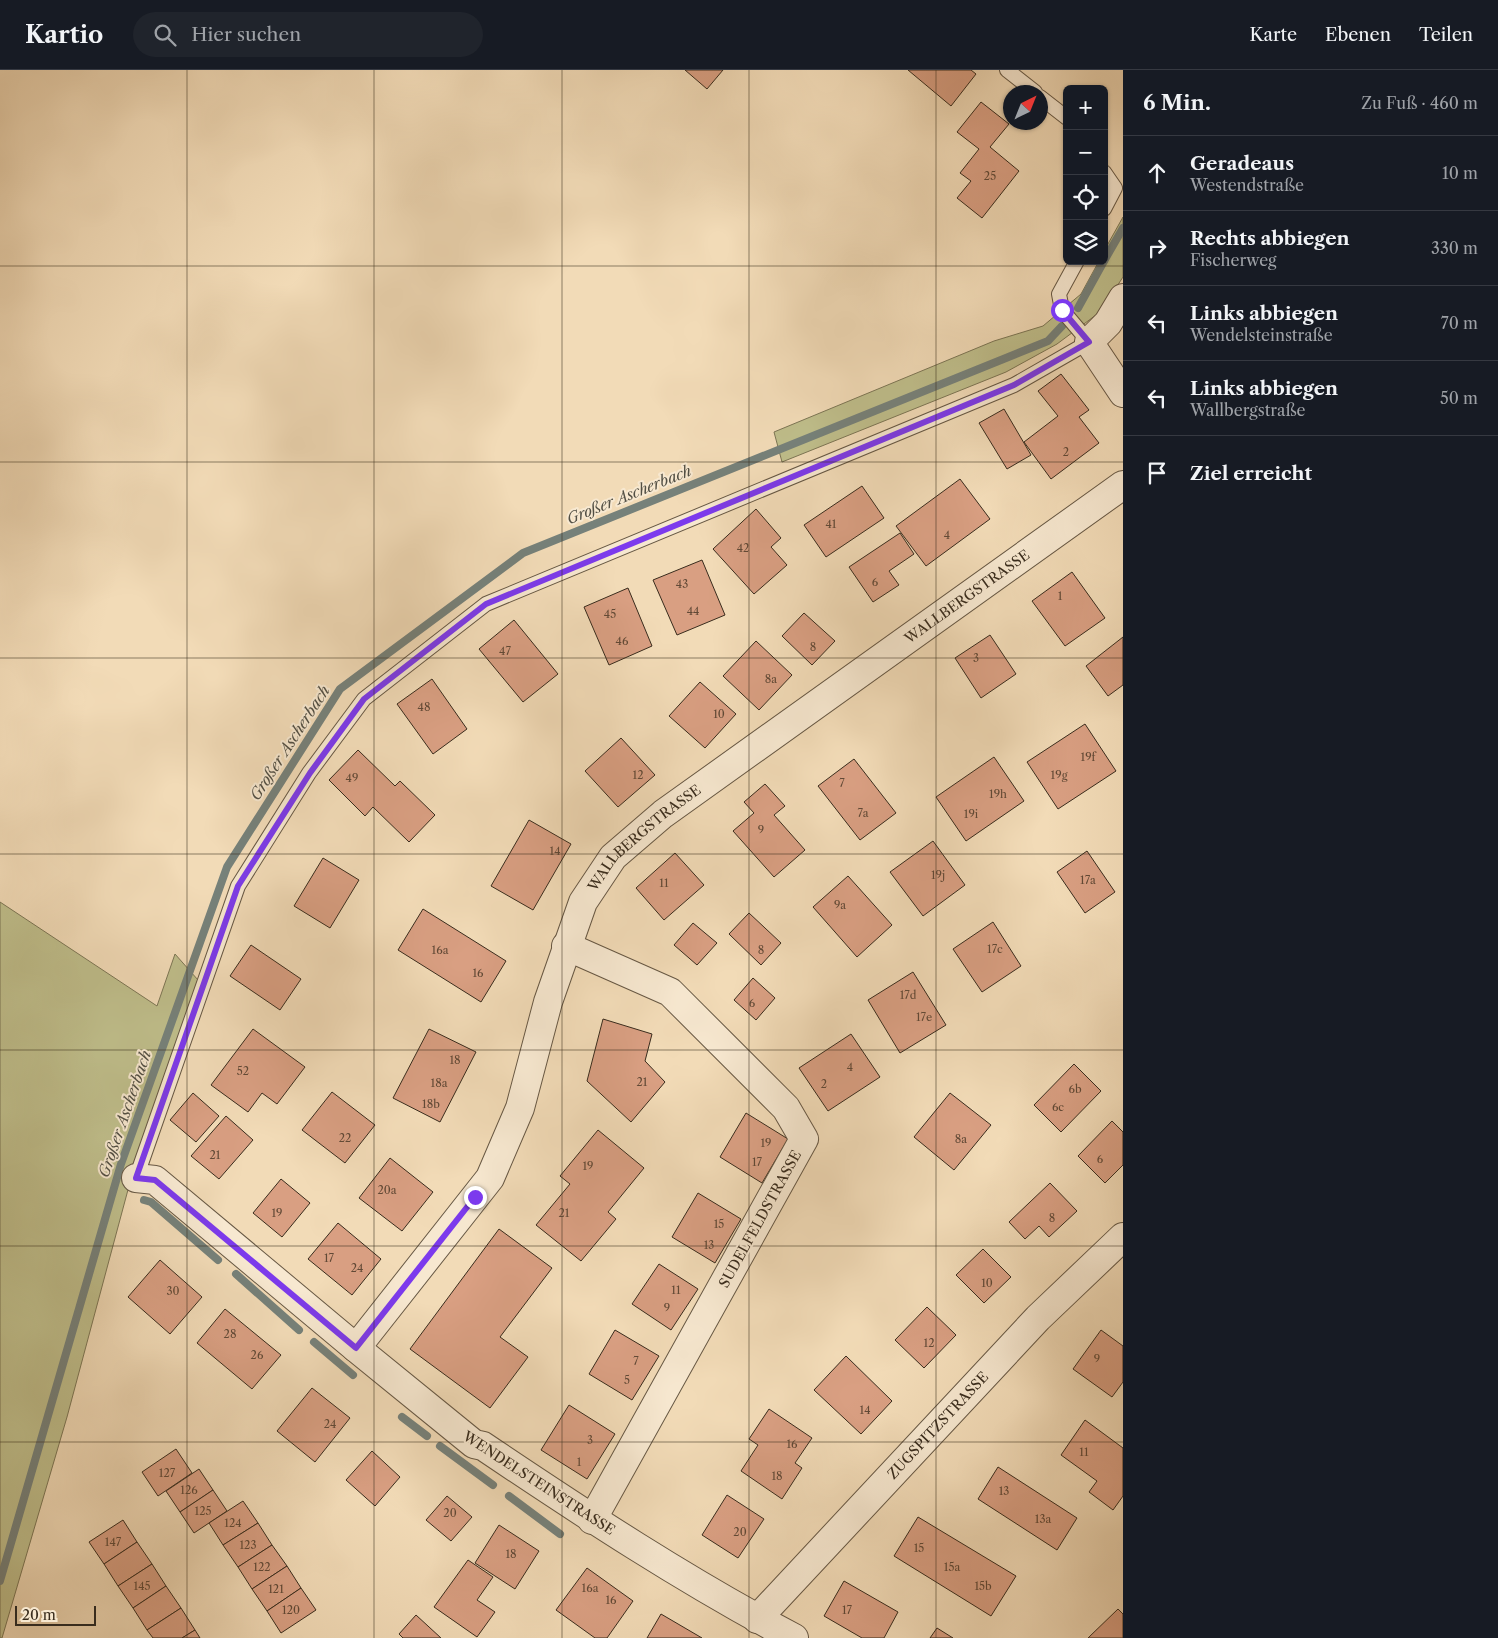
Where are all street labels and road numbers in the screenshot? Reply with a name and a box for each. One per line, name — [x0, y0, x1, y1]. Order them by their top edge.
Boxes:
street label: WALLBERGSTRASSE — [900, 546, 1033, 648]
street label: WALLBERGSTRASSE — [583, 781, 705, 895]
street label: SUDELFELDSTRASSE — [715, 1147, 805, 1291]
street label: ZUGSPITZSTRASSE — [883, 1368, 992, 1483]
street label: WENDELSTEINSTRASSE — [459, 1426, 618, 1539]

